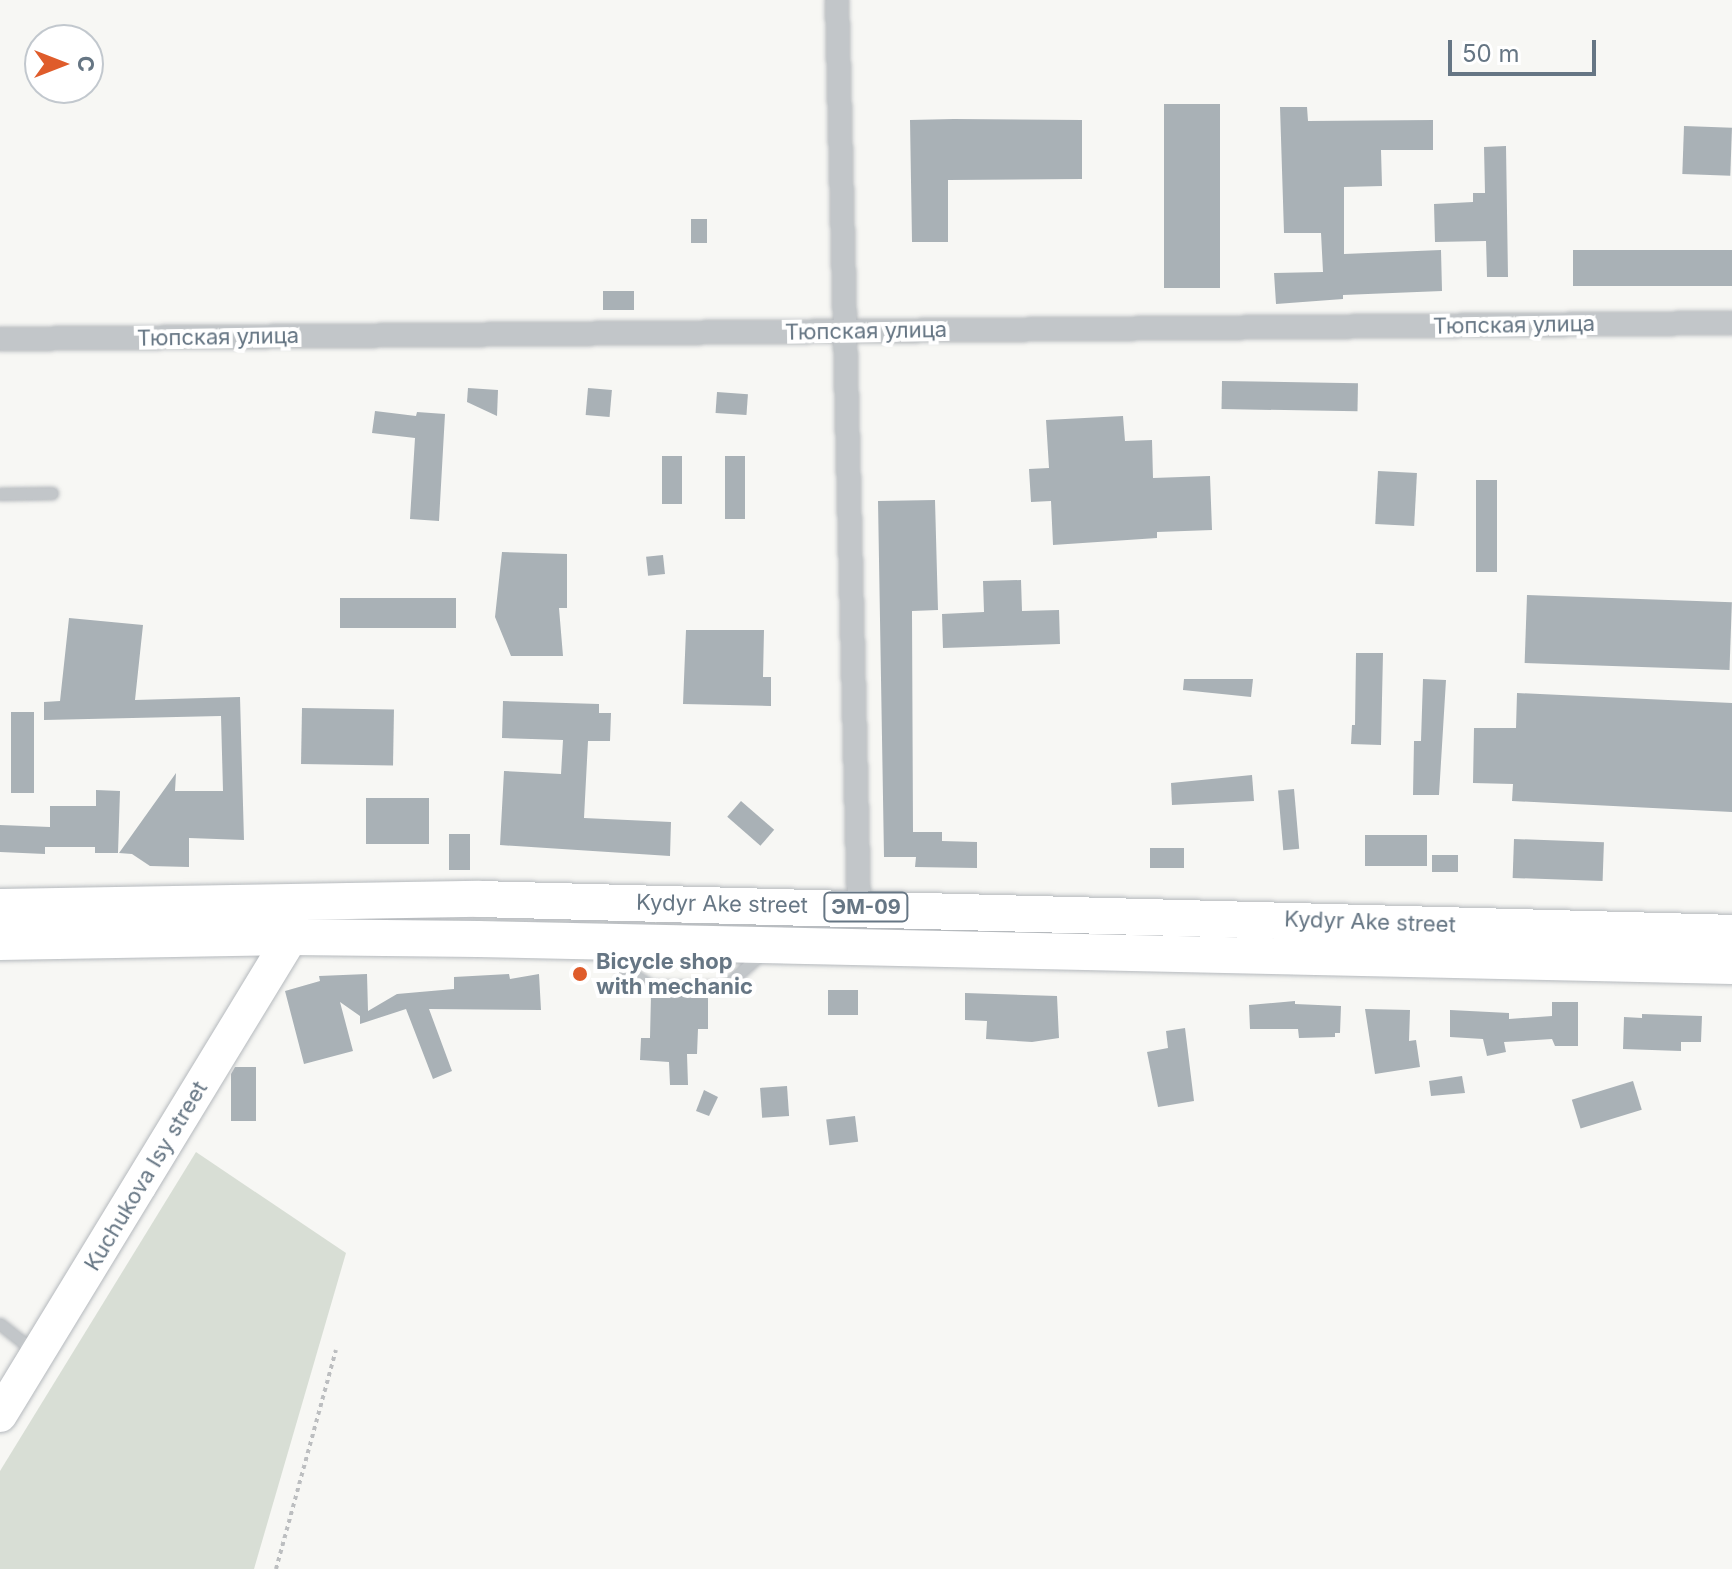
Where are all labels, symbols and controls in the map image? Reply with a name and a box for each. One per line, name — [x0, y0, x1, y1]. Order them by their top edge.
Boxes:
north arrow — [24, 24, 104, 104]
scale bar — [1452, 24, 1600, 74]
text: 50 m — [1462, 39, 1520, 68]
text: С — [73, 56, 99, 72]
street label: Тюпская улица — [1433, 310, 1595, 340]
street label: Тюпская улица — [785, 316, 947, 346]
street label: Тюпская улица — [137, 322, 299, 352]
street label: Kydyr Ake street — [636, 889, 808, 919]
road number: ЭМ-09 — [822, 891, 910, 923]
street label: Kydyr Ake street — [1284, 906, 1456, 938]
place label: Bicycle shop with mechanic — [596, 948, 753, 1000]
marker: Bicycle shop with mechanic — [571, 965, 589, 983]
street label: Kuchukova Isy street — [79, 1076, 213, 1276]

